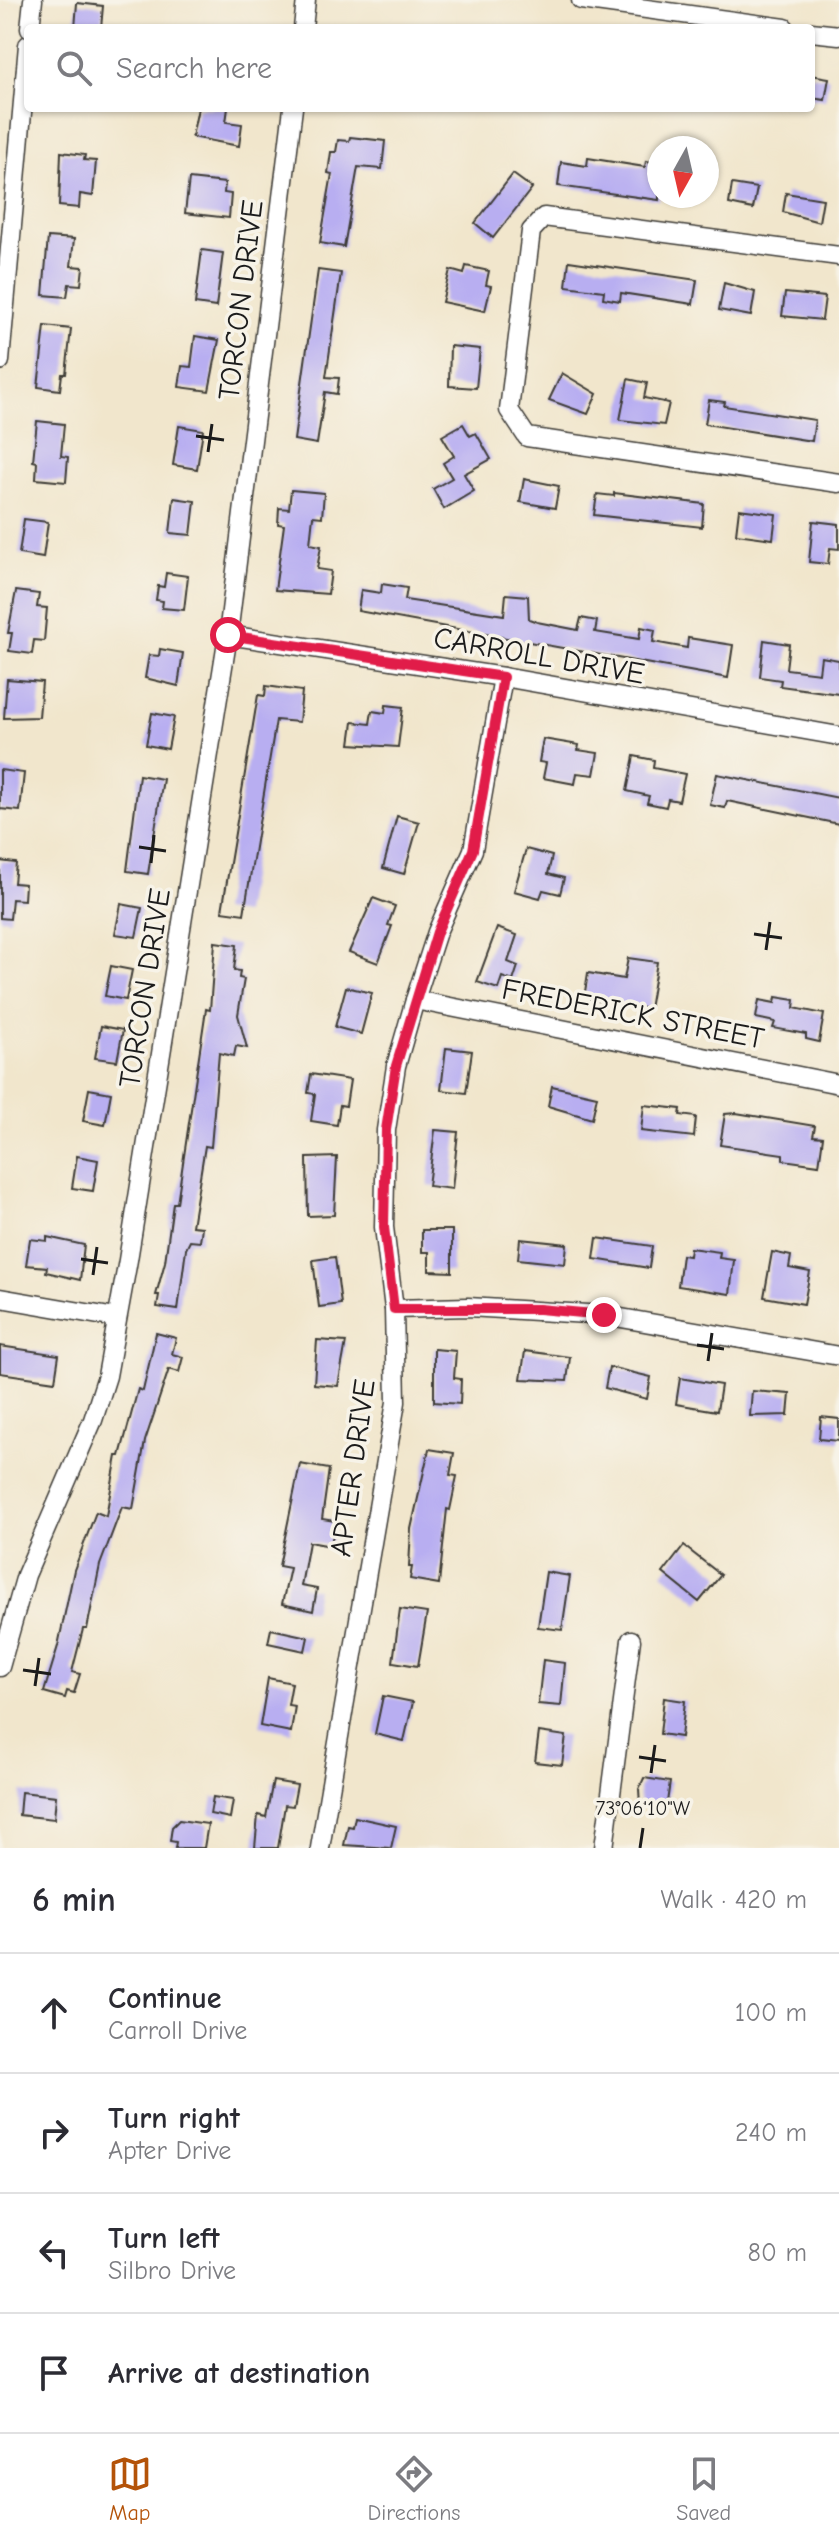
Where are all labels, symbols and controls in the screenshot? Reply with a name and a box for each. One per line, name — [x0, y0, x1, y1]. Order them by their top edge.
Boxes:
search box — [24, 24, 815, 112]
icon: search — [52, 46, 96, 90]
text: Search here — [116, 51, 272, 86]
north arrow — [647, 136, 719, 208]
street label: TORCON DRIVE — [211, 198, 271, 402]
route start — [210, 617, 246, 653]
street label: CARROLL DRIVE — [431, 620, 647, 692]
street label: TORCON DRIVE — [112, 886, 178, 1090]
street label: FREDERICK STREET — [499, 971, 767, 1057]
route end — [586, 1297, 622, 1333]
street label: APTER DRIVE — [323, 1377, 383, 1559]
text: 73°06'10"W — [596, 1797, 691, 1820]
text: 6 min — [32, 1880, 116, 1920]
text: Walk · 420 m — [660, 1885, 807, 1915]
text: Continue — [108, 1981, 222, 2016]
icon: ahead — [32, 1991, 76, 2035]
text: 100 m — [735, 1998, 807, 2028]
text: Carroll Drive — [108, 2016, 247, 2046]
text: Turn right — [108, 2101, 240, 2136]
icon: right — [32, 2111, 76, 2155]
text: 240 m — [735, 2118, 807, 2148]
text: Apter Drive — [108, 2136, 231, 2166]
text: Turn left — [108, 2221, 220, 2256]
icon: left — [32, 2231, 76, 2275]
text: 80 m — [748, 2238, 807, 2268]
text: Silbro Drive — [108, 2256, 236, 2286]
icon: arrive — [32, 2351, 76, 2395]
text: Arrive at destination — [108, 2356, 370, 2391]
tab: Map — [108, 2452, 152, 2526]
tab: Directions — [368, 2452, 461, 2526]
tab: Saved — [676, 2452, 731, 2526]

